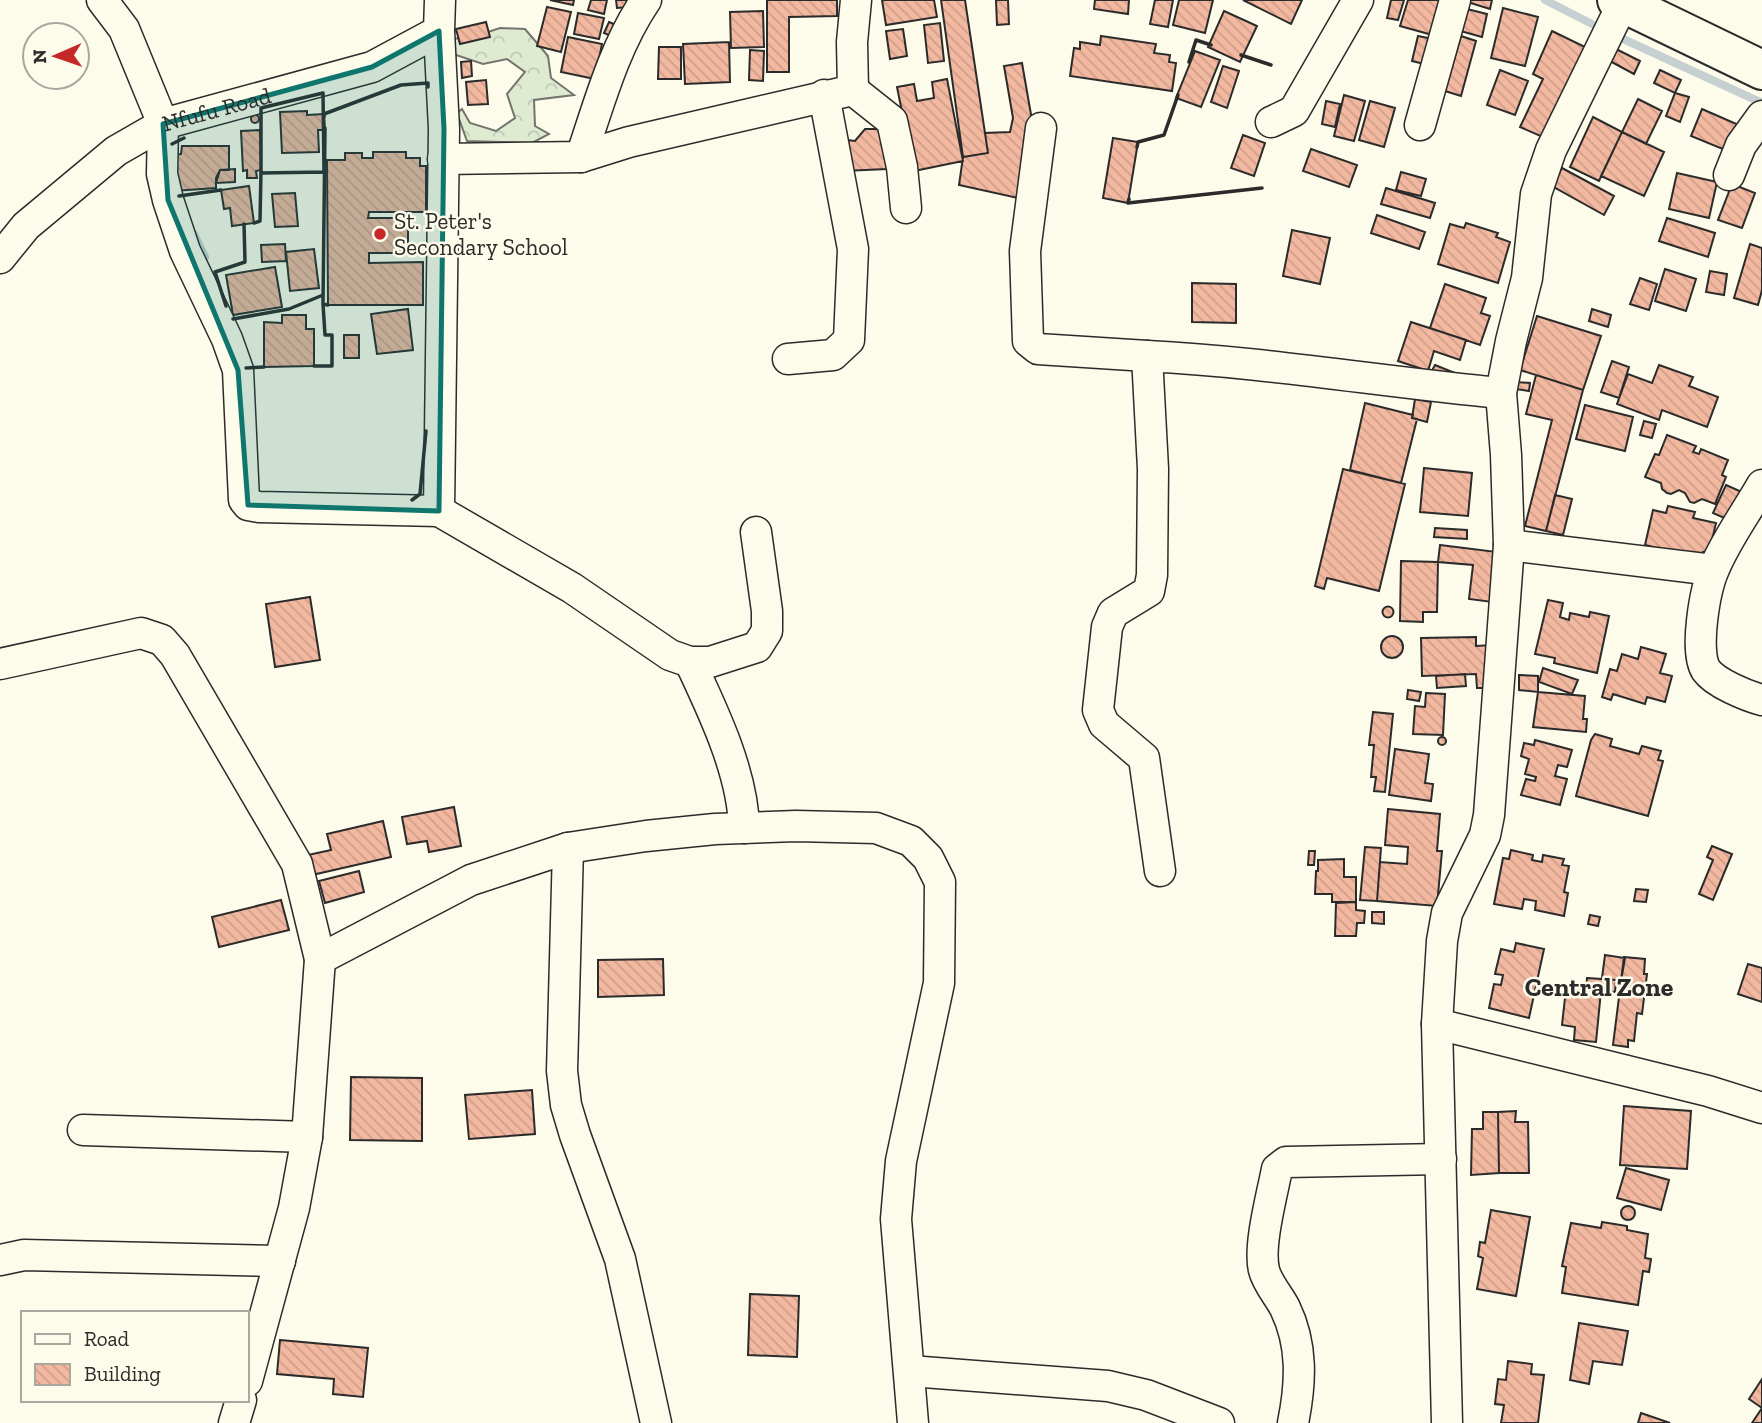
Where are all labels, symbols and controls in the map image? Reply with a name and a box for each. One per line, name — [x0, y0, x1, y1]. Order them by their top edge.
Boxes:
north arrow — [21, 21, 91, 91]
text: N — [28, 49, 51, 64]
street label: Nfufu Road — [159, 81, 274, 138]
place label: St. Peter's Secondary School — [394, 207, 568, 261]
marker: St. Peter's Secondary School — [372, 226, 388, 242]
district label: Central Zone — [1525, 971, 1674, 1003]
legend — [21, 1311, 248, 1402]
text: Road — [84, 1326, 130, 1351]
text: Building — [84, 1361, 161, 1386]

